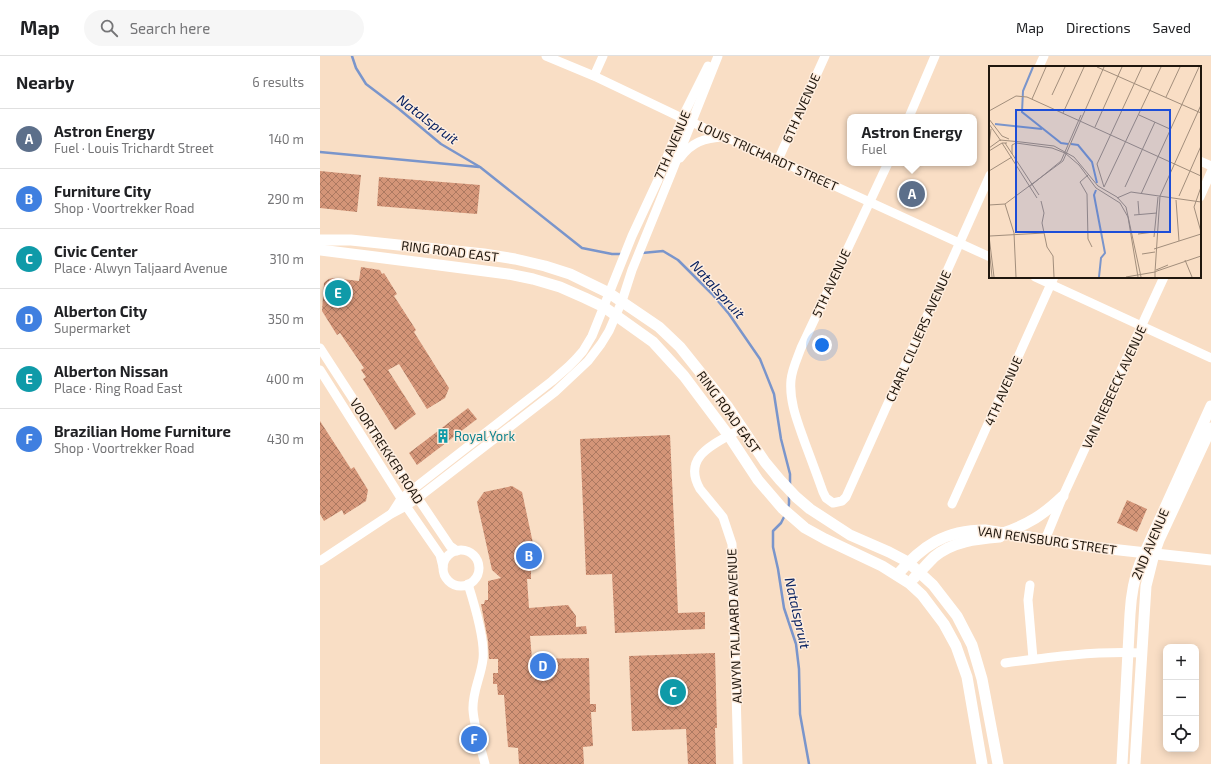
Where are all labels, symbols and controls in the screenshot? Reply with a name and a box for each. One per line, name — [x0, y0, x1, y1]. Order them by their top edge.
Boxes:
search box — [84, 10, 364, 46]
text: Map — [20, 16, 60, 39]
icon: search — [98, 17, 120, 39]
text: Search here — [130, 19, 210, 37]
text: Map — [1016, 19, 1044, 36]
text: Directions — [1066, 19, 1131, 36]
text: Saved — [1153, 19, 1191, 36]
inset map — [989, 66, 1201, 278]
street label: 6TH AVENUE — [779, 71, 823, 145]
text: Nearby — [16, 72, 74, 92]
text: 6 results — [252, 74, 304, 90]
water label: Natalspruit — [394, 90, 463, 148]
street label: 7TH AVENUE — [650, 108, 694, 182]
popup — [847, 114, 977, 166]
street label: LOUIS TRICHARDT STREET — [695, 118, 841, 194]
text: Astron Energy — [54, 122, 155, 140]
text: Astron Energy — [861, 123, 963, 141]
text: A — [25, 131, 33, 147]
text: 140 m — [269, 131, 304, 147]
text: Fuel · Louis Trichardt Street — [54, 140, 214, 156]
text: Fuel — [861, 141, 887, 157]
pin: A — [899, 179, 925, 209]
text: Furniture City — [54, 182, 151, 200]
text: B — [25, 191, 33, 207]
text: 290 m — [267, 191, 304, 207]
text: Shop · Voortrekker Road — [54, 200, 195, 216]
street label: RING ROAD EAST — [400, 237, 500, 265]
text: Civic Center — [54, 242, 138, 260]
street label: 5TH AVENUE — [808, 246, 854, 320]
text: C — [25, 251, 33, 267]
text: 310 m — [269, 251, 304, 267]
water label: Natalspruit — [687, 256, 749, 322]
text: Place · Alwyn Taljaard Avenue — [54, 260, 228, 276]
street label: CHARL CILLIERS AVENUE — [882, 268, 954, 404]
pin: E — [325, 278, 351, 308]
text: Alberton City — [54, 302, 147, 320]
text: D — [25, 311, 33, 327]
text: 350 m — [268, 311, 304, 327]
text: Supermarket — [54, 320, 131, 336]
street label: VAN RIEBEECK AVENUE — [1078, 323, 1150, 451]
your location — [812, 335, 832, 355]
street label: 4TH AVENUE — [981, 354, 1025, 428]
text: Alberton Nissan — [54, 362, 168, 380]
street label: RING ROAD EAST — [694, 368, 765, 457]
text: E — [25, 371, 33, 387]
text: 400 m — [266, 371, 304, 387]
text: Place · Ring Road East — [54, 380, 183, 396]
street label: VOORTREKKER ROAD — [347, 395, 427, 507]
text: Brazilian Home Furniture — [54, 422, 231, 440]
building icon: Royal York — [435, 428, 451, 444]
place label: Royal York — [454, 428, 515, 444]
text: F — [25, 431, 33, 447]
text: 430 m — [267, 431, 304, 447]
text: Shop · Voortrekker Road — [54, 440, 195, 456]
street label: 2ND AVENUE — [1128, 506, 1172, 582]
street label: VAN RENSBURG STREET — [976, 522, 1118, 558]
pin: B — [516, 541, 542, 571]
street label: ALWYN TALJAARD AVENUE — [723, 548, 745, 704]
water label: Natalspruit — [782, 576, 815, 651]
map controls — [1163, 644, 1199, 752]
button: + — [1163, 644, 1199, 680]
pin: D — [530, 651, 556, 681]
pin: C — [660, 677, 686, 707]
button: − — [1163, 680, 1199, 716]
button: locate — [1163, 716, 1199, 752]
pin: F — [461, 724, 487, 754]

